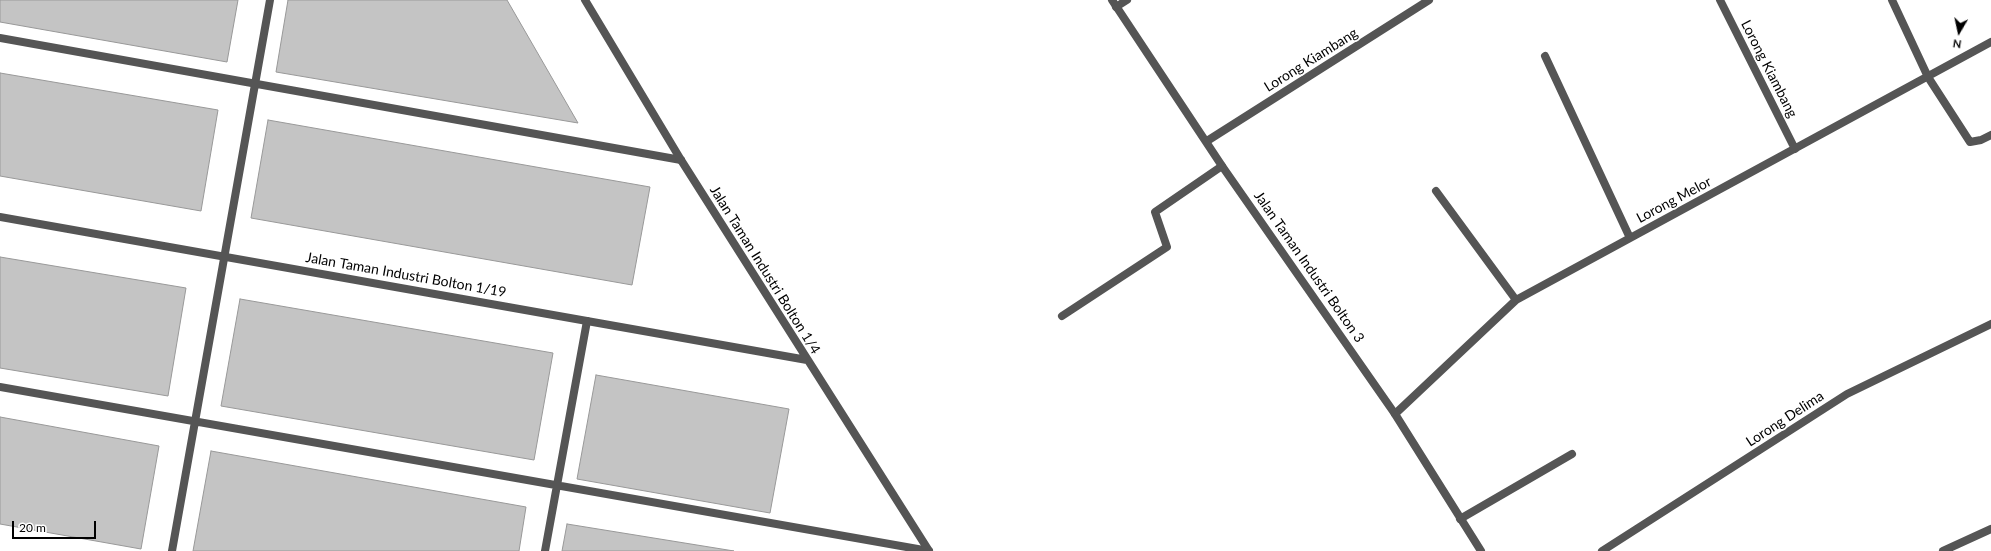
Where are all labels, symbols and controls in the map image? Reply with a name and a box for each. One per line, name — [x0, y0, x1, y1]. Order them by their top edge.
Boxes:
north arrow — [1939, 12, 1979, 52]
street label: Lorong Kiambang — [1737, 18, 1801, 120]
street label: Lorong Kiambang — [1261, 25, 1361, 95]
text: N — [1952, 37, 1962, 51]
street label: Lorong Melor — [1634, 173, 1714, 227]
street label: Jalan Taman Industri Bolton 1/4 — [706, 183, 824, 357]
street label: Jalan Taman Industri Bolton 3 — [1250, 188, 1368, 346]
street label: Jalan Taman Industri Bolton 1/19 — [304, 249, 508, 301]
street label: Lorong Delima — [1743, 388, 1827, 450]
scale bar — [14, 513, 98, 539]
text: 20 m — [19, 520, 46, 535]

